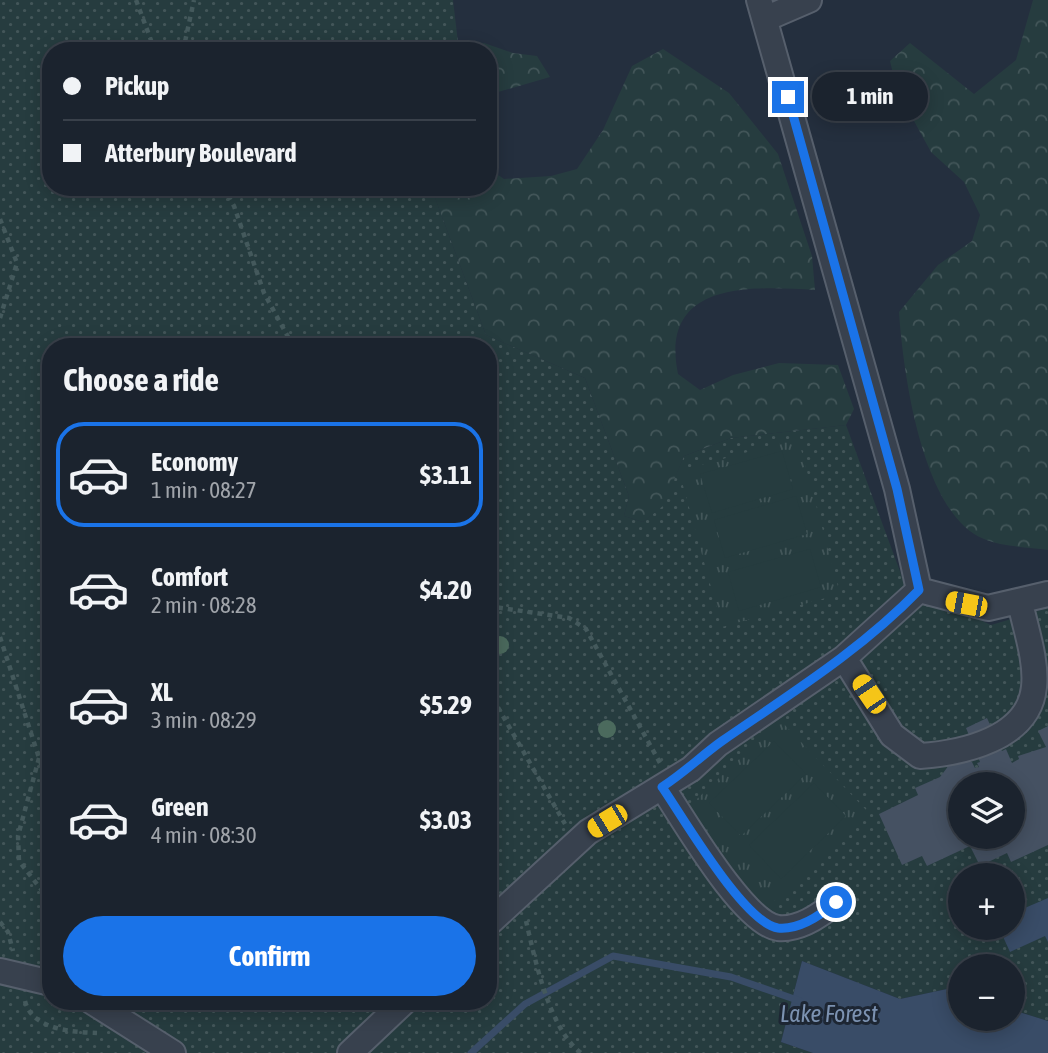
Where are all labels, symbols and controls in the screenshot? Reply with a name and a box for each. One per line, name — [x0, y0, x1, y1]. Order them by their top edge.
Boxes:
text: Pickup — [105, 71, 169, 101]
callout: 1 min — [812, 72, 928, 122]
route end — [772, 81, 804, 113]
text: 1 min — [847, 83, 893, 109]
text: Atterbury Boulevard — [105, 138, 297, 168]
text: Choose a ride — [63, 361, 219, 398]
icon: car — [67, 443, 130, 506]
text: Economy — [151, 447, 238, 477]
text: $3.11 — [420, 460, 472, 490]
text: 1 min · 08:27 — [151, 477, 257, 503]
icon: car — [67, 558, 130, 621]
text: Comfort — [151, 562, 228, 592]
text: $4.20 — [420, 575, 472, 605]
car — [944, 590, 989, 618]
text: 2 min · 08:28 — [151, 592, 257, 618]
car — [849, 671, 890, 717]
icon: car — [67, 673, 130, 736]
text: XL — [151, 677, 173, 707]
text: $5.29 — [420, 690, 472, 720]
text: 3 min · 08:29 — [151, 707, 257, 733]
map controls — [948, 772, 1025, 1031]
button: layers — [948, 772, 1025, 849]
icon: car — [67, 788, 130, 851]
text: Green — [151, 792, 209, 822]
car — [584, 801, 631, 841]
text: $3.03 — [420, 805, 472, 835]
text: 4 min · 08:30 — [151, 822, 257, 848]
button: + — [948, 863, 1025, 940]
route start — [820, 886, 852, 918]
button: Confirm — [63, 916, 476, 996]
button: − — [948, 954, 1025, 1031]
water label: Lake Forest — [780, 1000, 878, 1027]

